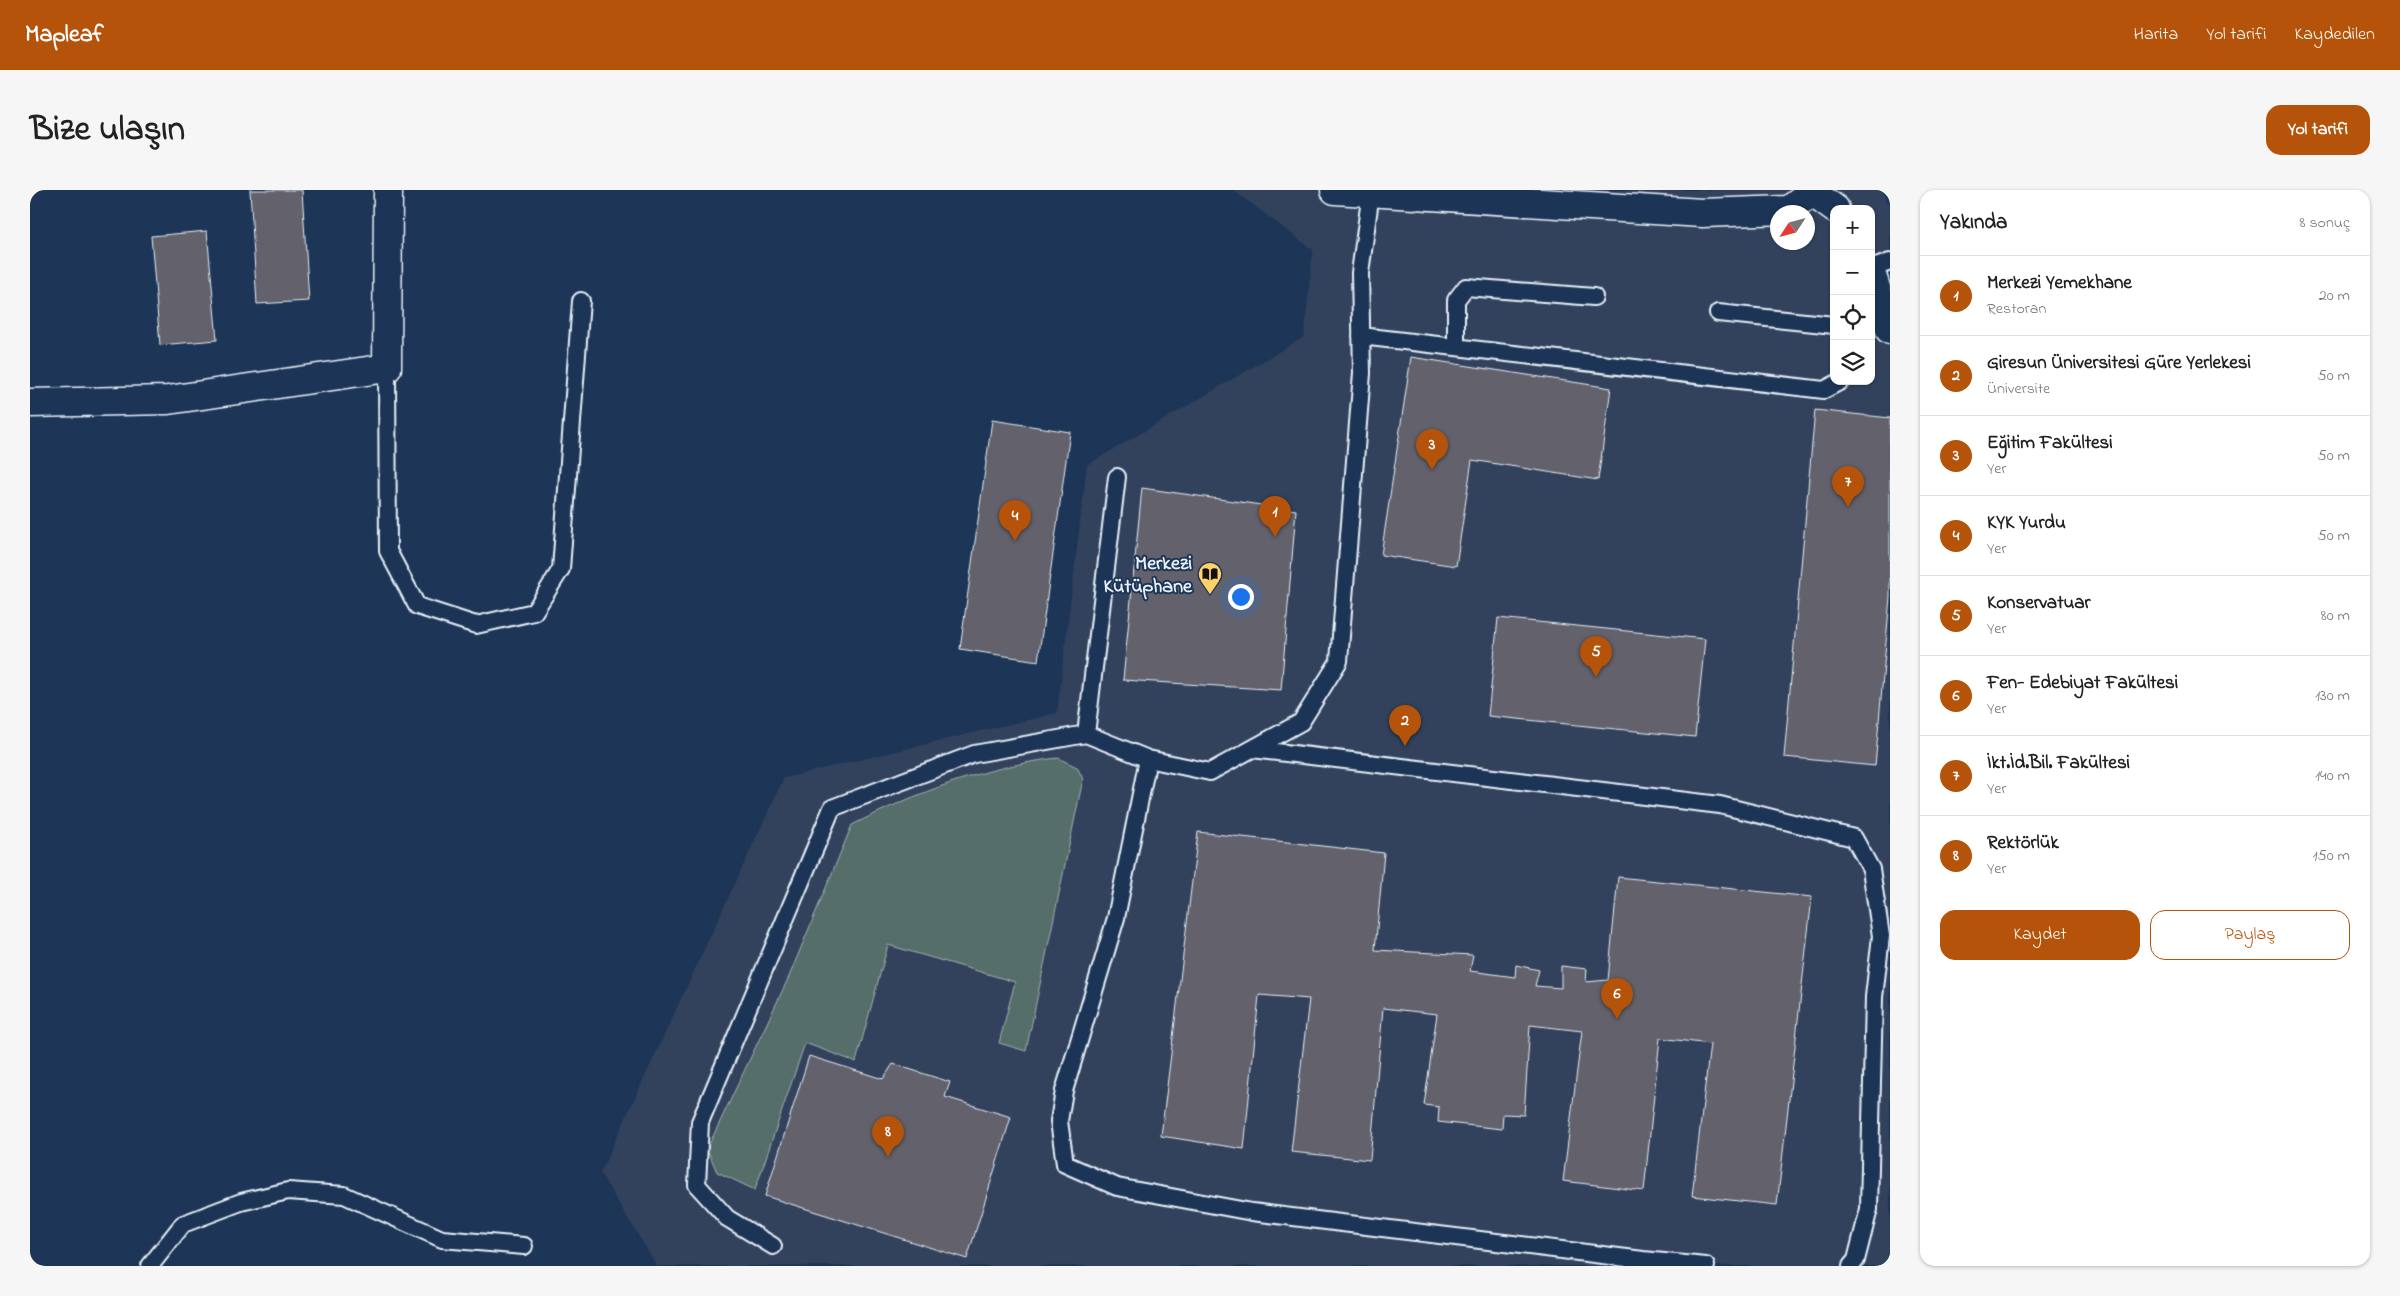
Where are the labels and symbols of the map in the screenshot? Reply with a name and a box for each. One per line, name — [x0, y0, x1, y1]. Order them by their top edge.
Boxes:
north arrow — [1770, 205, 1815, 250]
pin: 3 — [1416, 429, 1448, 470]
pin: 7 — [1832, 466, 1864, 507]
pin: 1 — [1259, 496, 1291, 537]
pin: 4 — [999, 500, 1031, 541]
place label: Merkezi Kütüphane — [1103, 550, 1193, 602]
library icon: Merkezi Kütüphane — [1197, 561, 1223, 595]
your location — [1228, 584, 1254, 610]
pin: 5 — [1580, 636, 1612, 677]
pin: 2 — [1389, 705, 1421, 746]
pin: 6 — [1601, 978, 1633, 1019]
pin: 8 — [872, 1116, 904, 1157]

